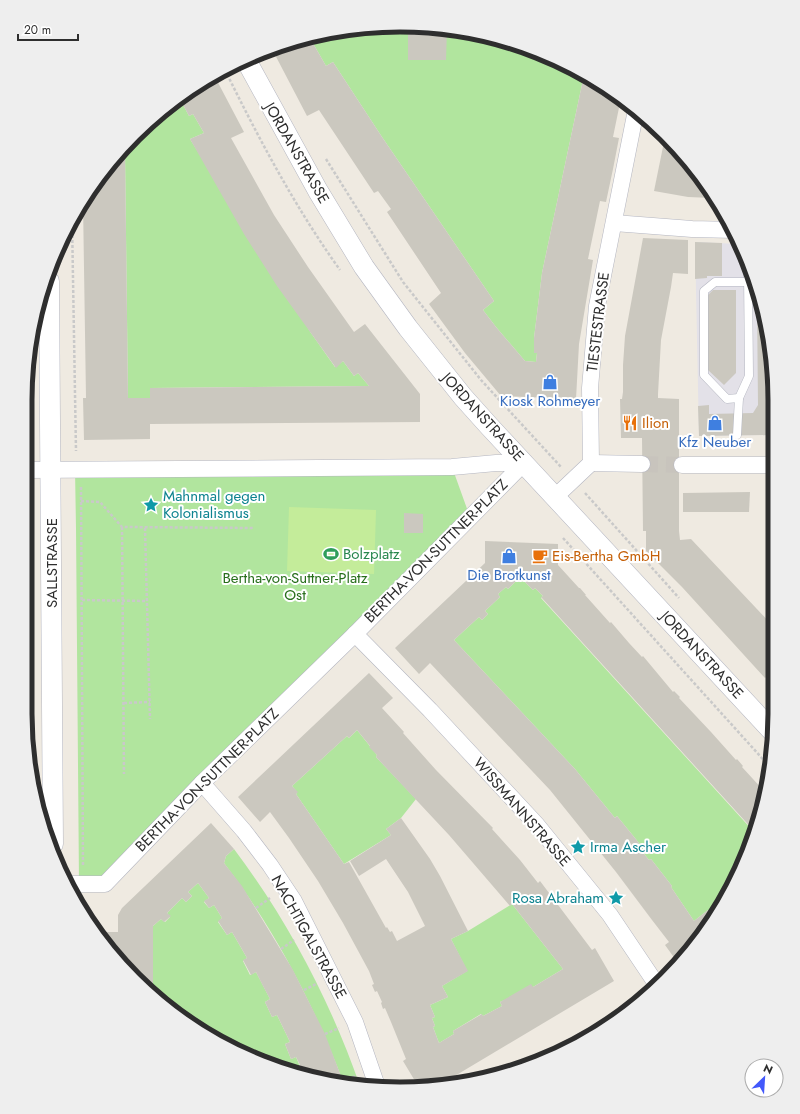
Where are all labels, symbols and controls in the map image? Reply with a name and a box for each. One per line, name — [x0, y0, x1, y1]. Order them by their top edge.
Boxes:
scale bar — [18, 16, 78, 42]
text: 20 m — [24, 21, 51, 39]
street label: JORDANSTRASSE — [258, 97, 335, 208]
street label: TIESTESTRASSE — [581, 271, 615, 373]
street label: JORDANSTRASSE — [436, 366, 529, 466]
shop icon: Kiosk Rohmeyer — [541, 373, 559, 391]
place label: Kiosk Rohmeyer — [500, 390, 601, 412]
place label: Ilion — [642, 412, 669, 434]
restaurant icon: Ilion — [621, 414, 639, 432]
shop icon: Kfz Neuber — [706, 414, 724, 432]
place label: Kfz Neuber — [679, 431, 752, 453]
street label: BERTHA-VON-SUTTNER-PLATZ — [359, 474, 513, 628]
place label: Mahnmal gegen Kolonialismus — [163, 485, 265, 524]
place icon: Mahnmal gegen Kolonialismus — [142, 496, 160, 514]
street label: SALLSTRASSE — [41, 518, 63, 608]
place label: Bolzplatz — [343, 543, 400, 565]
sports icon: Bolzplatz — [322, 545, 340, 563]
place label: Eis-Bertha GmbH — [552, 545, 660, 567]
shop icon: Die Brotkunst — [500, 547, 518, 565]
cafe icon: Eis-Bertha GmbH — [531, 547, 549, 565]
place label: Die Brotkunst — [467, 564, 551, 586]
park label: Bertha-von-Suttner-Platz Ost — [222, 567, 368, 606]
street label: JORDANSTRASSE — [654, 605, 749, 704]
street label: BERTHA-VON-SUTTNER-PLATZ — [130, 703, 284, 857]
street label: WISSMANNSTRASSE — [468, 753, 576, 871]
place label: Irma Ascher — [590, 836, 667, 858]
place icon: Irma Ascher — [569, 838, 587, 856]
street label: NACHTIGALSTRASSE — [266, 871, 352, 1003]
place label: Rosa Abraham — [512, 887, 604, 909]
place icon: Rosa Abraham — [607, 889, 625, 907]
north arrow — [744, 1058, 784, 1098]
text: N — [761, 1060, 776, 1078]

